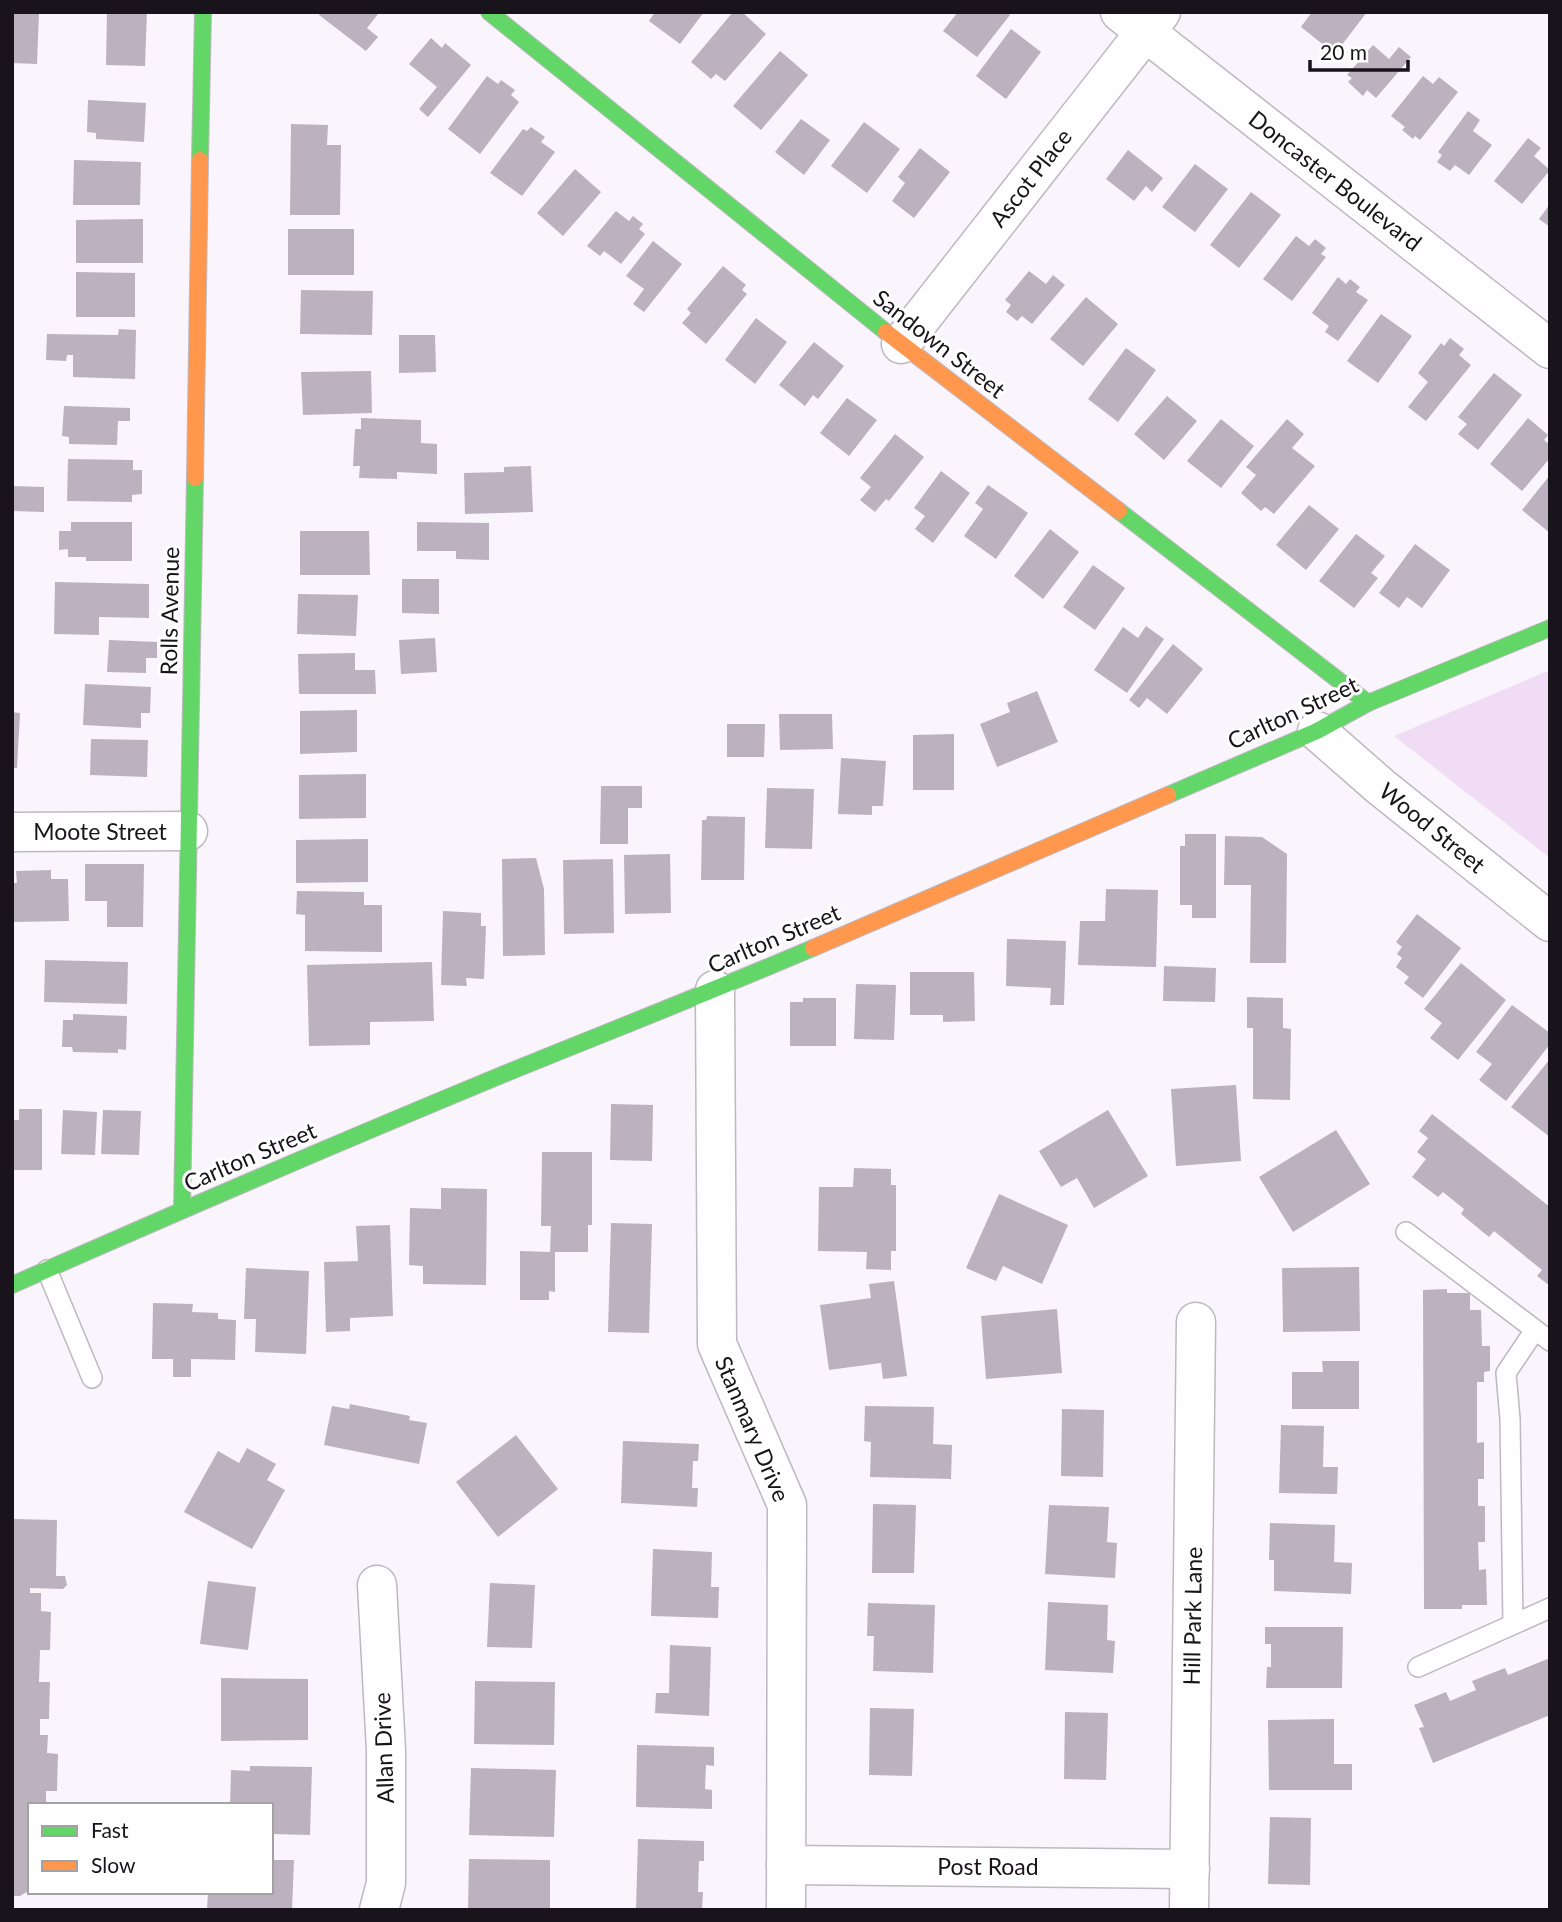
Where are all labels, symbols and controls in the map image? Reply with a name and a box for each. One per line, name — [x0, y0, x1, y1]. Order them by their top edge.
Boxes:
scale bar — [1310, 28, 1408, 72]
text: 20 m — [1320, 39, 1367, 64]
street label: Doncaster Boulevard — [1244, 104, 1428, 256]
street label: Ascot Place — [983, 123, 1077, 232]
street label: Sandown Street — [868, 283, 1012, 404]
street label: Rolls Avenue — [154, 546, 184, 676]
street label: Carlton Street — [1223, 669, 1363, 755]
street label: Wood Street — [1374, 776, 1492, 879]
street label: Moote Street — [33, 817, 168, 845]
street label: Carlton Street — [703, 897, 845, 979]
street label: Carlton Street — [179, 1115, 321, 1197]
street label: Stanmary Drive — [710, 1352, 796, 1506]
street label: Hill Park Lane — [1177, 1546, 1207, 1686]
street label: Allan Drive — [367, 1692, 399, 1804]
legend — [28, 1803, 273, 1894]
text: Fast — [91, 1817, 129, 1842]
text: Slow — [91, 1852, 136, 1877]
street label: Post Road — [937, 1852, 1039, 1880]

